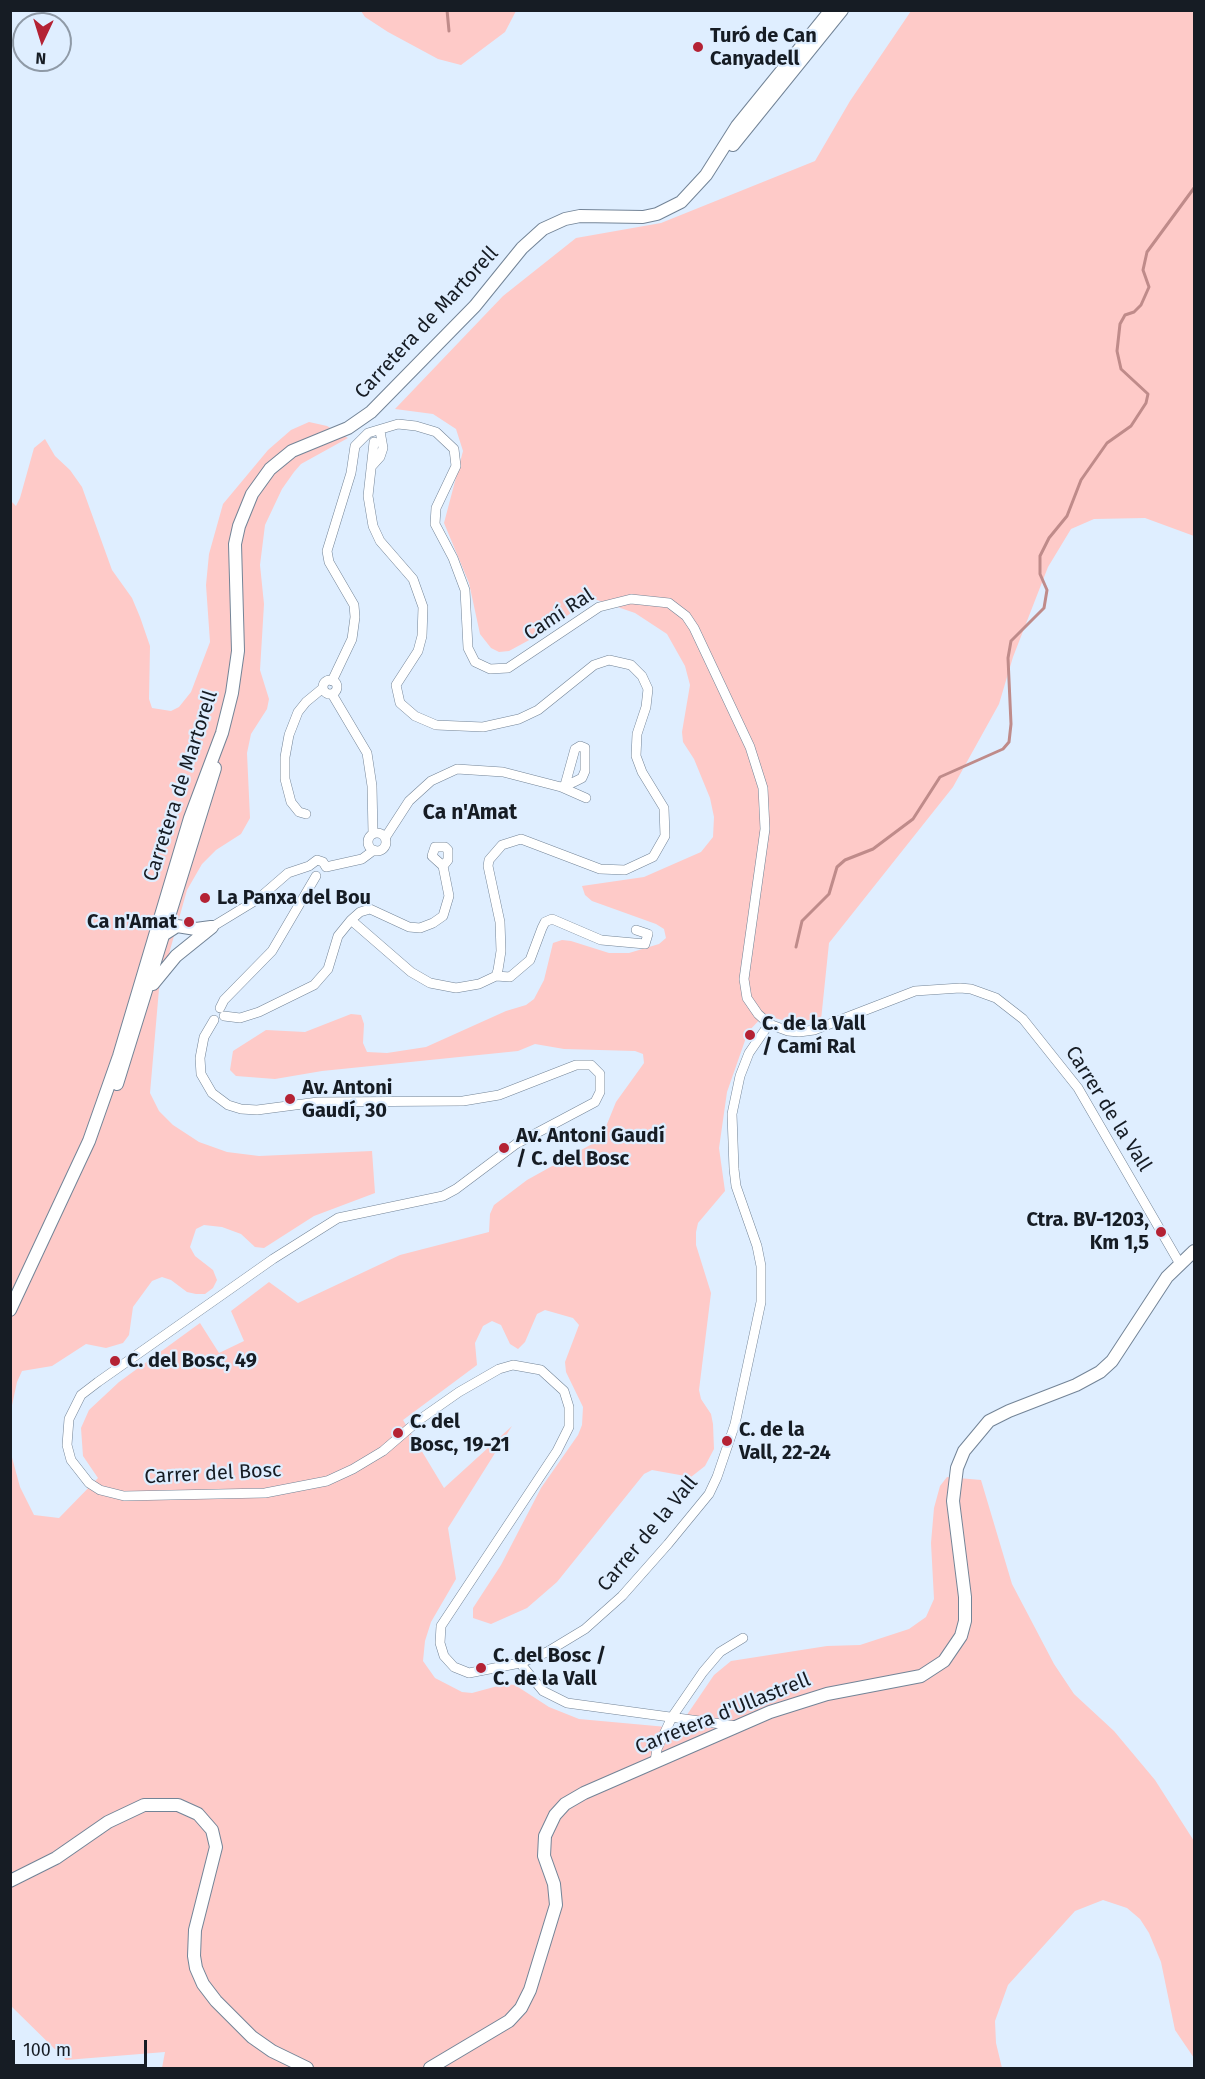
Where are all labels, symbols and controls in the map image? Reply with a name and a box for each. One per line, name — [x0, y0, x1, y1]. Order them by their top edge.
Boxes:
north arrow — [12, 12, 72, 72]
place label: Turó de Can Canyadell — [710, 24, 817, 71]
marker: Turó de Can Canyadell — [691, 40, 705, 54]
text: N — [35, 49, 47, 68]
street label: Carretera de Martorell — [350, 242, 504, 404]
street label: Camí Ral — [520, 584, 598, 646]
street label: Carretera de Martorell — [139, 688, 223, 884]
district label: Ca n'Amat — [423, 800, 517, 826]
place label: La Panxa del Bou — [217, 886, 371, 910]
marker: La Panxa del Bou — [198, 891, 212, 905]
place label: Ca n'Amat — [87, 910, 177, 934]
marker: Ca n'Amat — [182, 915, 196, 929]
place label: C. de la Vall / Camí Ral — [762, 1012, 866, 1059]
marker: C. de la Vall / Camí Ral — [743, 1028, 757, 1042]
street label: Carrer de la Vall — [1060, 1042, 1156, 1176]
place label: Av. Antoni Gaudí, 30 — [302, 1076, 392, 1123]
marker: Av. Antoni Gaudí, 30 — [283, 1092, 297, 1106]
place label: Av. Antoni Gaudí / C. del Bosc — [516, 1124, 665, 1171]
marker: Av. Antoni Gaudí / C. del Bosc — [497, 1141, 511, 1155]
place label: Ctra. BV-1203, Km 1,5 — [1027, 1208, 1149, 1255]
marker: Ctra. BV-1203, Km 1,5 — [1154, 1225, 1168, 1239]
place label: C. del Bosc, 49 — [127, 1349, 257, 1373]
marker: C. del Bosc, 49 — [108, 1354, 122, 1368]
place label: C. del Bosc, 19-21 — [410, 1410, 510, 1457]
place label: C. de la Vall, 22-24 — [739, 1418, 831, 1465]
marker: C. del Bosc, 19-21 — [391, 1426, 405, 1440]
marker: C. de la Vall, 22-24 — [720, 1434, 734, 1448]
street label: Carrer del Bosc — [144, 1458, 282, 1490]
street label: Carrer de la Vall — [593, 1471, 703, 1597]
place label: C. del Bosc / C. de la Vall — [493, 1644, 606, 1691]
marker: C. del Bosc / C. de la Vall — [474, 1661, 488, 1675]
street label: Carretera d'Ullastrell — [632, 1668, 814, 1760]
scale bar — [15, 2028, 150, 2066]
text: 100 m — [23, 2039, 71, 2061]

